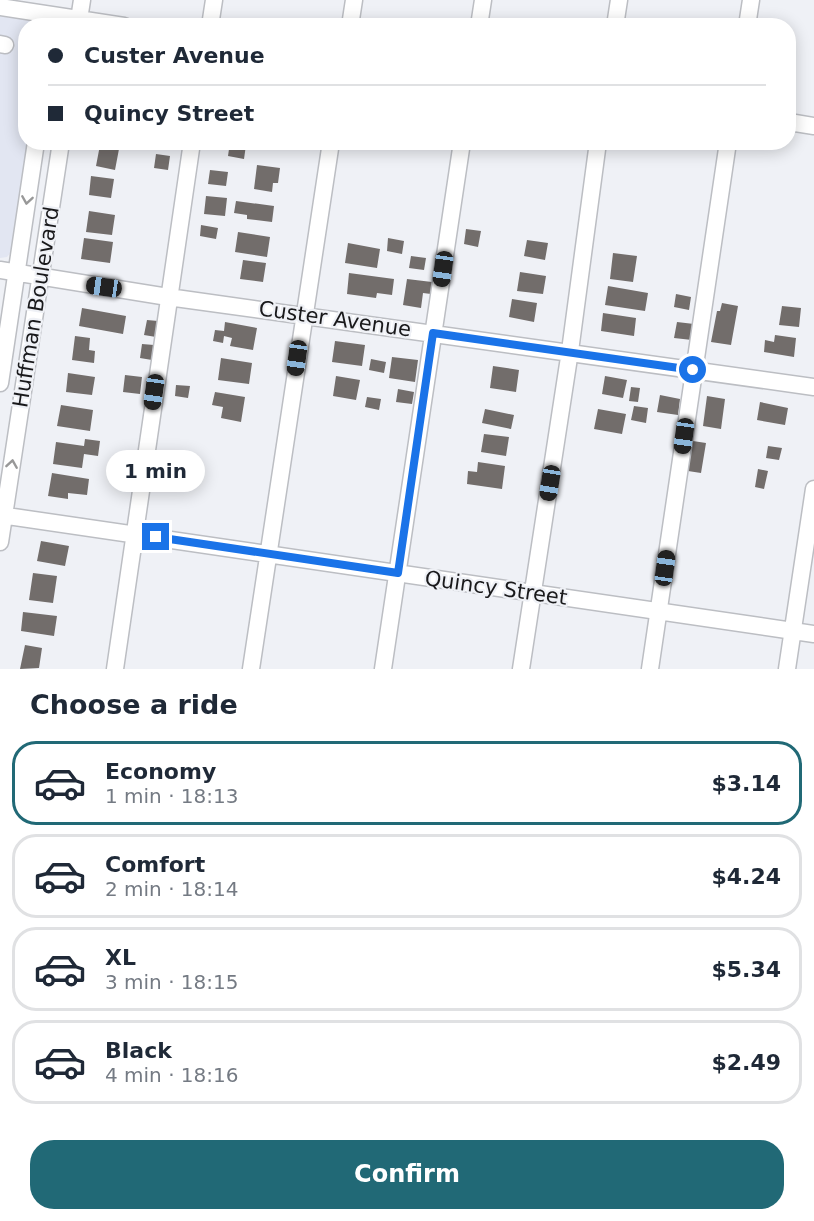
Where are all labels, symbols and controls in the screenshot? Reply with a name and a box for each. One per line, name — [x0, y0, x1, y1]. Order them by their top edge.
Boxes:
text: Custer Avenue — [84, 43, 265, 68]
text: Quincy Street — [84, 101, 254, 126]
one-way arrow — [22, 196, 34, 205]
street label: Huffman Boulevard — [8, 205, 64, 409]
car — [432, 250, 454, 288]
car — [85, 276, 123, 298]
street label: Custer Avenue — [257, 296, 413, 342]
car — [286, 339, 308, 377]
route start — [679, 356, 706, 383]
car — [143, 373, 165, 411]
car — [673, 417, 695, 455]
callout: 1 min — [106, 450, 206, 492]
one-way arrow — [5, 459, 18, 469]
text: 1 min — [124, 459, 187, 483]
car — [538, 464, 562, 502]
route end — [142, 523, 169, 550]
car — [654, 549, 676, 587]
street label: Quincy Street — [423, 566, 569, 610]
text: Choose a ride — [30, 689, 238, 720]
icon: car — [33, 756, 87, 810]
text: Economy — [105, 759, 216, 784]
text: $3.14 — [711, 771, 781, 796]
text: 1 min · 18:13 — [105, 784, 239, 808]
icon: car — [33, 849, 87, 903]
text: Comfort — [105, 852, 205, 877]
text: $4.24 — [711, 864, 781, 889]
text: 2 min · 18:14 — [105, 877, 239, 901]
icon: car — [33, 942, 87, 996]
text: XL — [105, 945, 136, 970]
text: $5.34 — [711, 957, 781, 982]
text: 3 min · 18:15 — [105, 970, 239, 994]
icon: car — [33, 1035, 87, 1089]
text: Black — [105, 1038, 172, 1063]
text: $2.49 — [711, 1050, 781, 1075]
text: 4 min · 18:16 — [105, 1063, 239, 1087]
button: Confirm — [30, 1140, 784, 1209]

